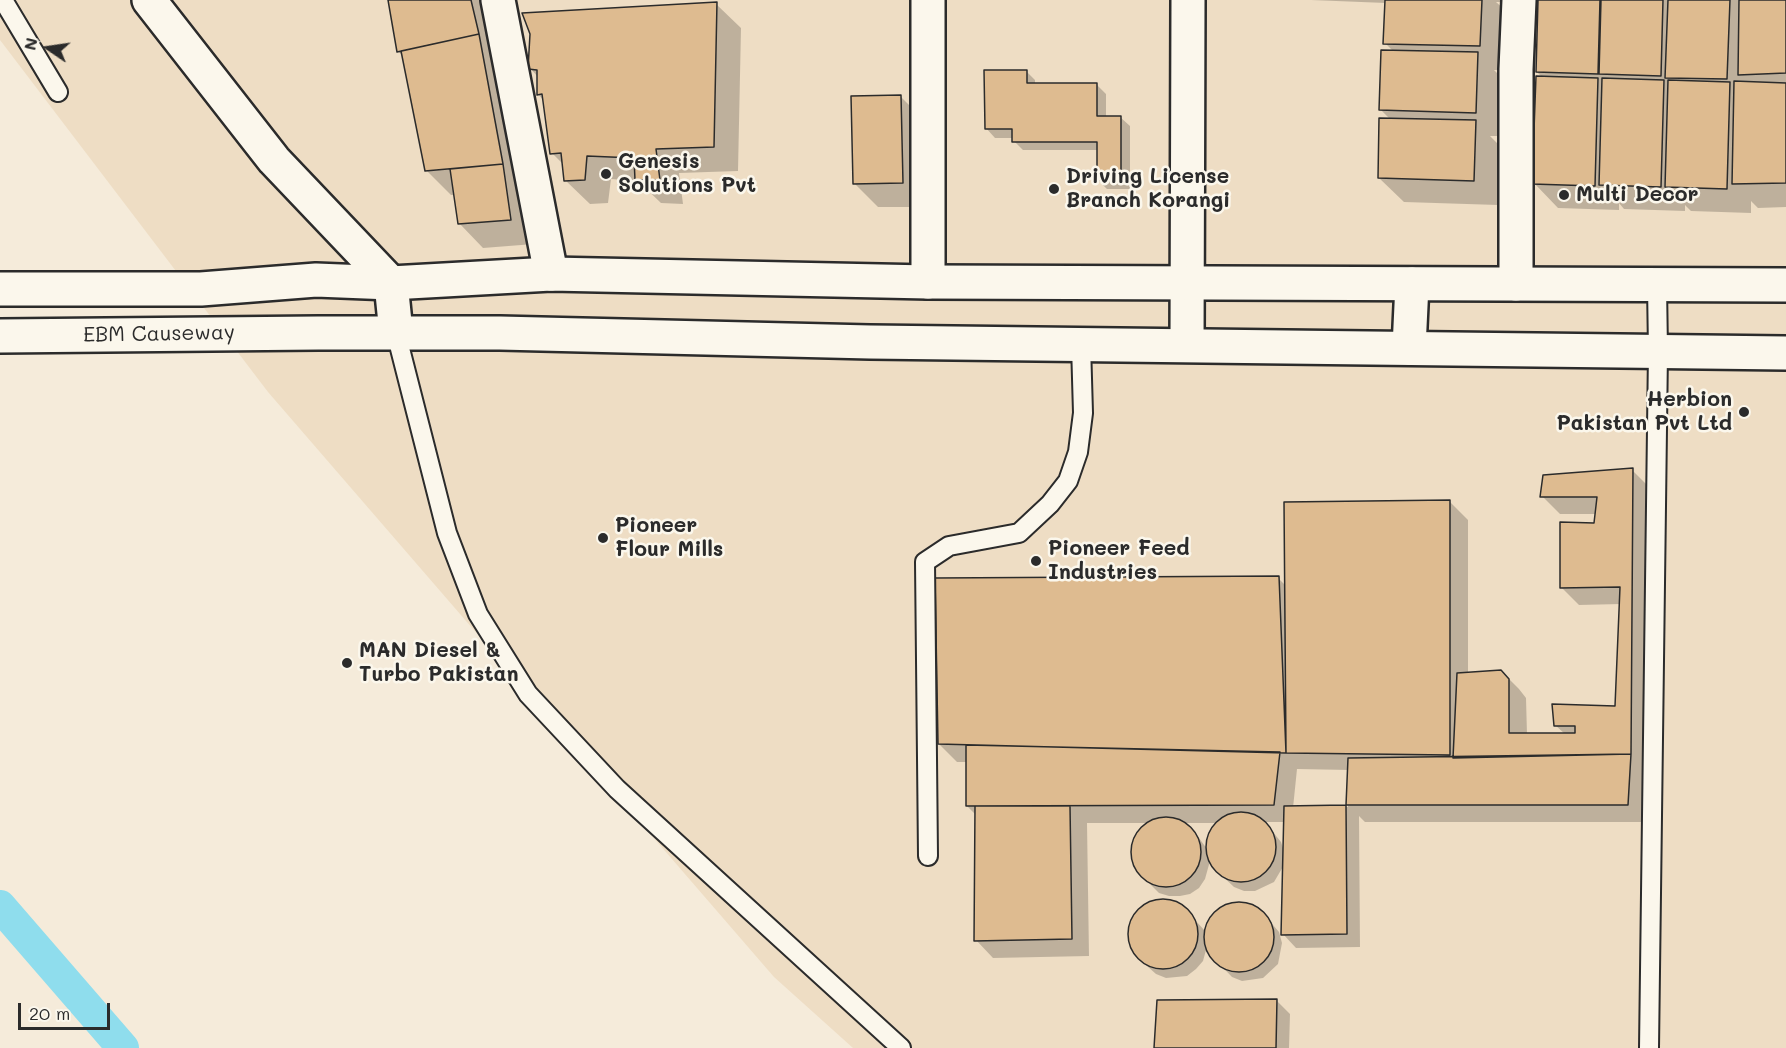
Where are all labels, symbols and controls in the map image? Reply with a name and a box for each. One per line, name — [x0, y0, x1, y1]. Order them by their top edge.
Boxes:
north arrow — [18, 18, 78, 78]
text: N — [18, 36, 42, 52]
place label: Genesis Solutions Pvt — [618, 149, 756, 199]
place label: Driving License Branch Korangi — [1066, 164, 1230, 214]
marker: Genesis Solutions Pvt — [599, 167, 613, 181]
marker: Driving License Branch Korangi — [1047, 182, 1061, 196]
place label: Multi Decor — [1576, 182, 1698, 208]
marker: Multi Decor — [1557, 188, 1571, 202]
street label: EBM Causeway — [83, 320, 235, 348]
place label: Herbion Pakistan Pvt Ltd — [1557, 387, 1732, 437]
marker: Herbion Pakistan Pvt Ltd — [1737, 405, 1751, 419]
place label: Pioneer Flour Mills — [615, 513, 723, 563]
marker: Pioneer Flour Mills — [596, 531, 610, 545]
place label: Pioneer Feed Industries — [1048, 536, 1190, 586]
marker: Pioneer Feed Industries — [1029, 554, 1043, 568]
place label: MAN Diesel & Turbo Pakistan — [359, 638, 519, 688]
marker: MAN Diesel & Turbo Pakistan — [340, 656, 354, 670]
scale bar — [21, 991, 112, 1029]
text: 20 m — [29, 1001, 70, 1025]

